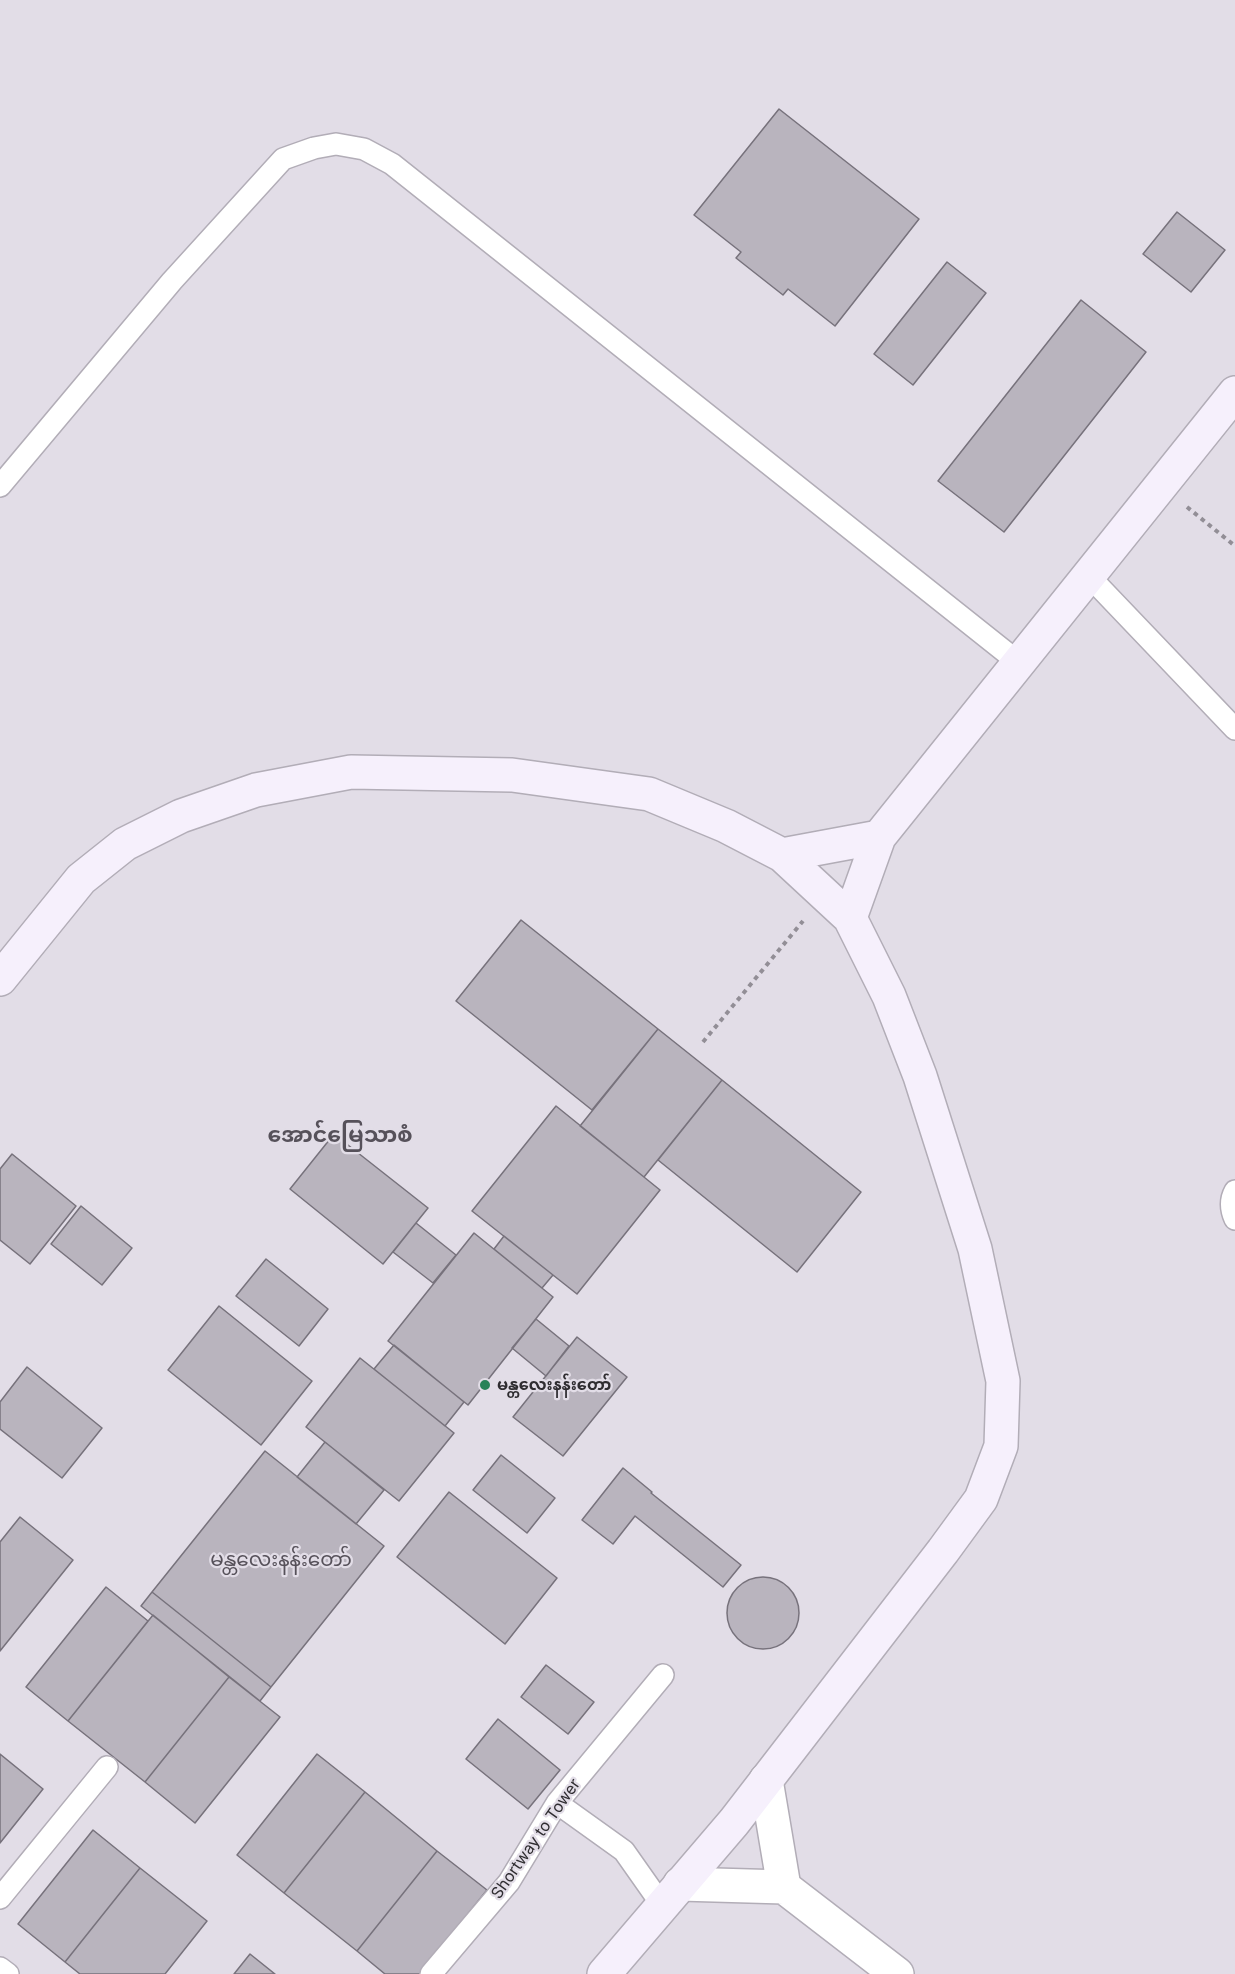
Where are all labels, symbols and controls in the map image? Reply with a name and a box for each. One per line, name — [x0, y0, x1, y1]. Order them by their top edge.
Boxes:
district label: အောင်မြေသာစံ — [267, 1122, 413, 1148]
place label: မန္တလေးနန်းတော် — [497, 1375, 611, 1395]
marker: မန္တလေးနန်းတော် — [478, 1378, 492, 1392]
district label: မန္တလေးနန်းတော် — [210, 1548, 352, 1572]
street label: Shortway to Tower — [487, 1775, 585, 1903]

